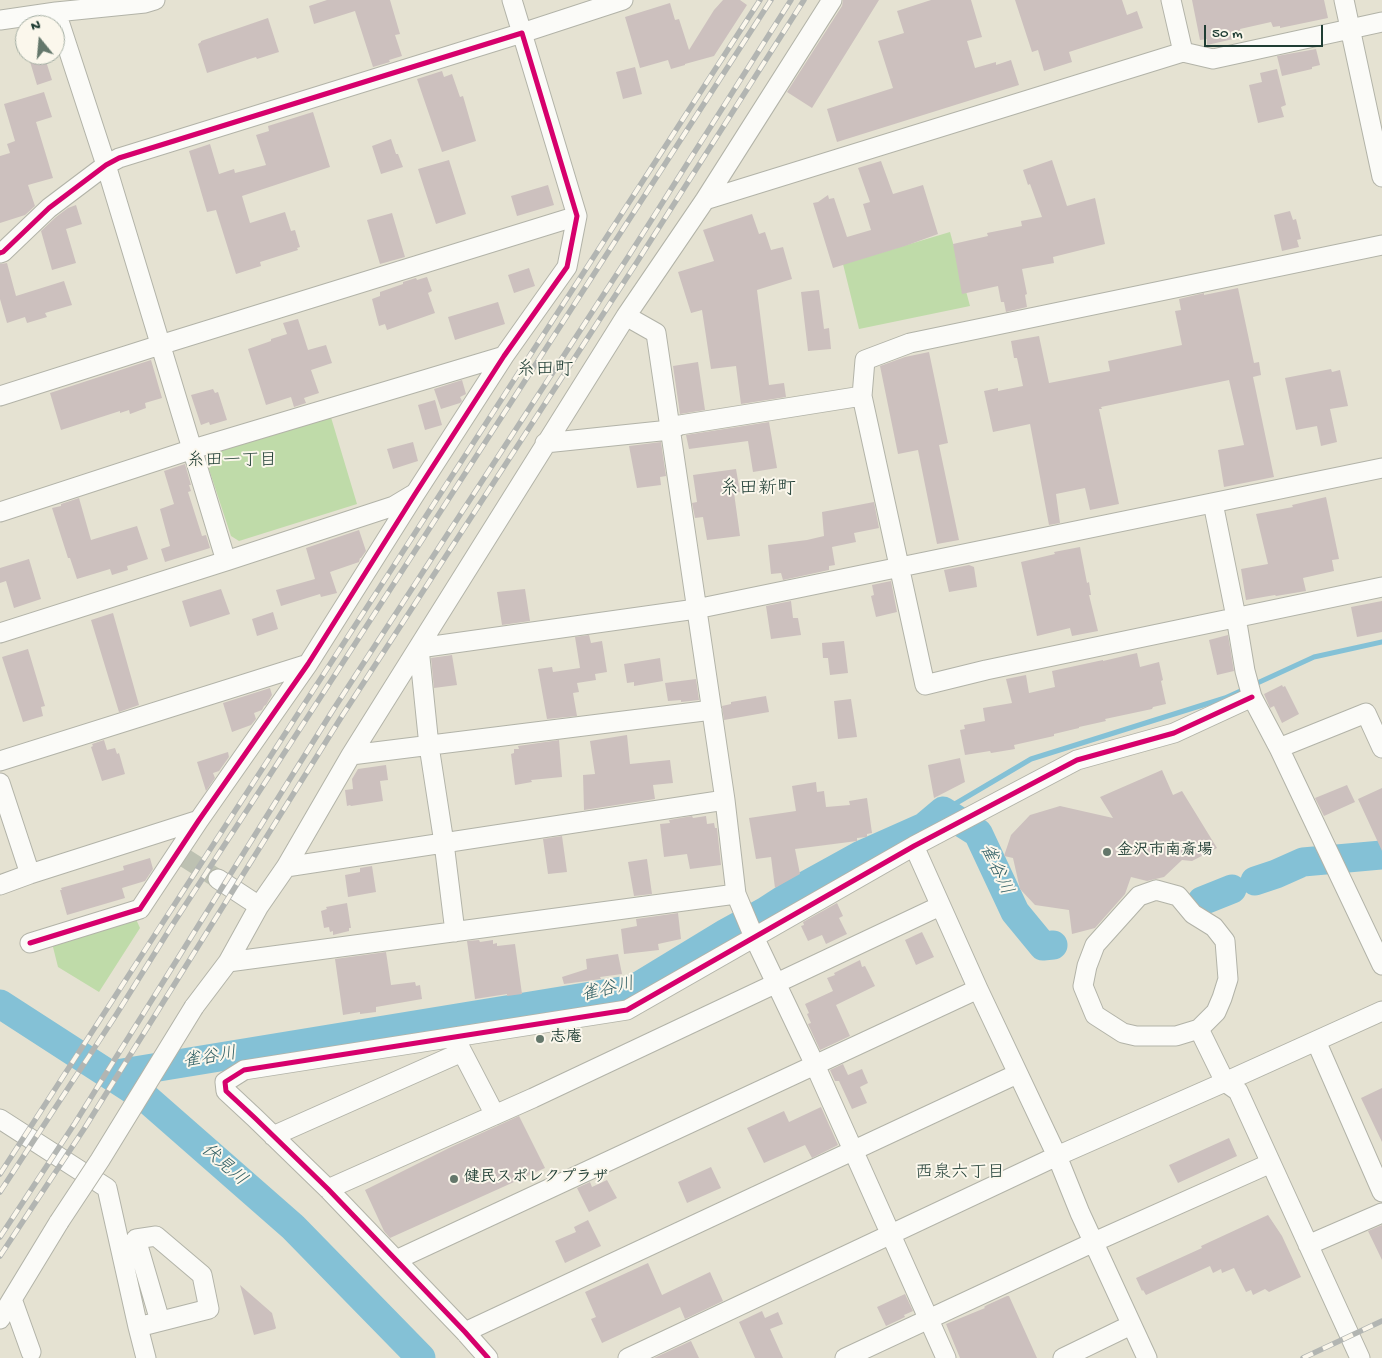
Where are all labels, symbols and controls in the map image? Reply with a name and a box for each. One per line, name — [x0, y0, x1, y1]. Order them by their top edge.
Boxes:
north arrow — [15, 15, 65, 65]
scale bar — [1207, 15, 1326, 47]
text: N — [29, 17, 43, 36]
text: 50 m — [1212, 25, 1243, 43]
district label: 糸田町 — [517, 360, 573, 382]
district label: 糸田一丁目 — [187, 451, 277, 473]
district label: 糸田新町 — [720, 479, 796, 501]
water label: 雀谷川 — [974, 841, 1016, 899]
place label: 金沢市南斎場 — [1117, 842, 1213, 862]
marker: 金沢市南斎場 — [1101, 846, 1113, 858]
water label: 雀谷川 — [579, 974, 637, 1008]
place label: 志庵 — [550, 1029, 582, 1049]
marker: 志庵 — [534, 1033, 546, 1045]
water label: 雀谷川 — [182, 1044, 238, 1074]
water label: 伏見川 — [196, 1140, 250, 1192]
district label: 西泉六丁目 — [915, 1163, 1005, 1185]
place label: 健民スポレクプラザ — [464, 1169, 608, 1189]
marker: 健民スポレクプラザ — [448, 1173, 460, 1185]

